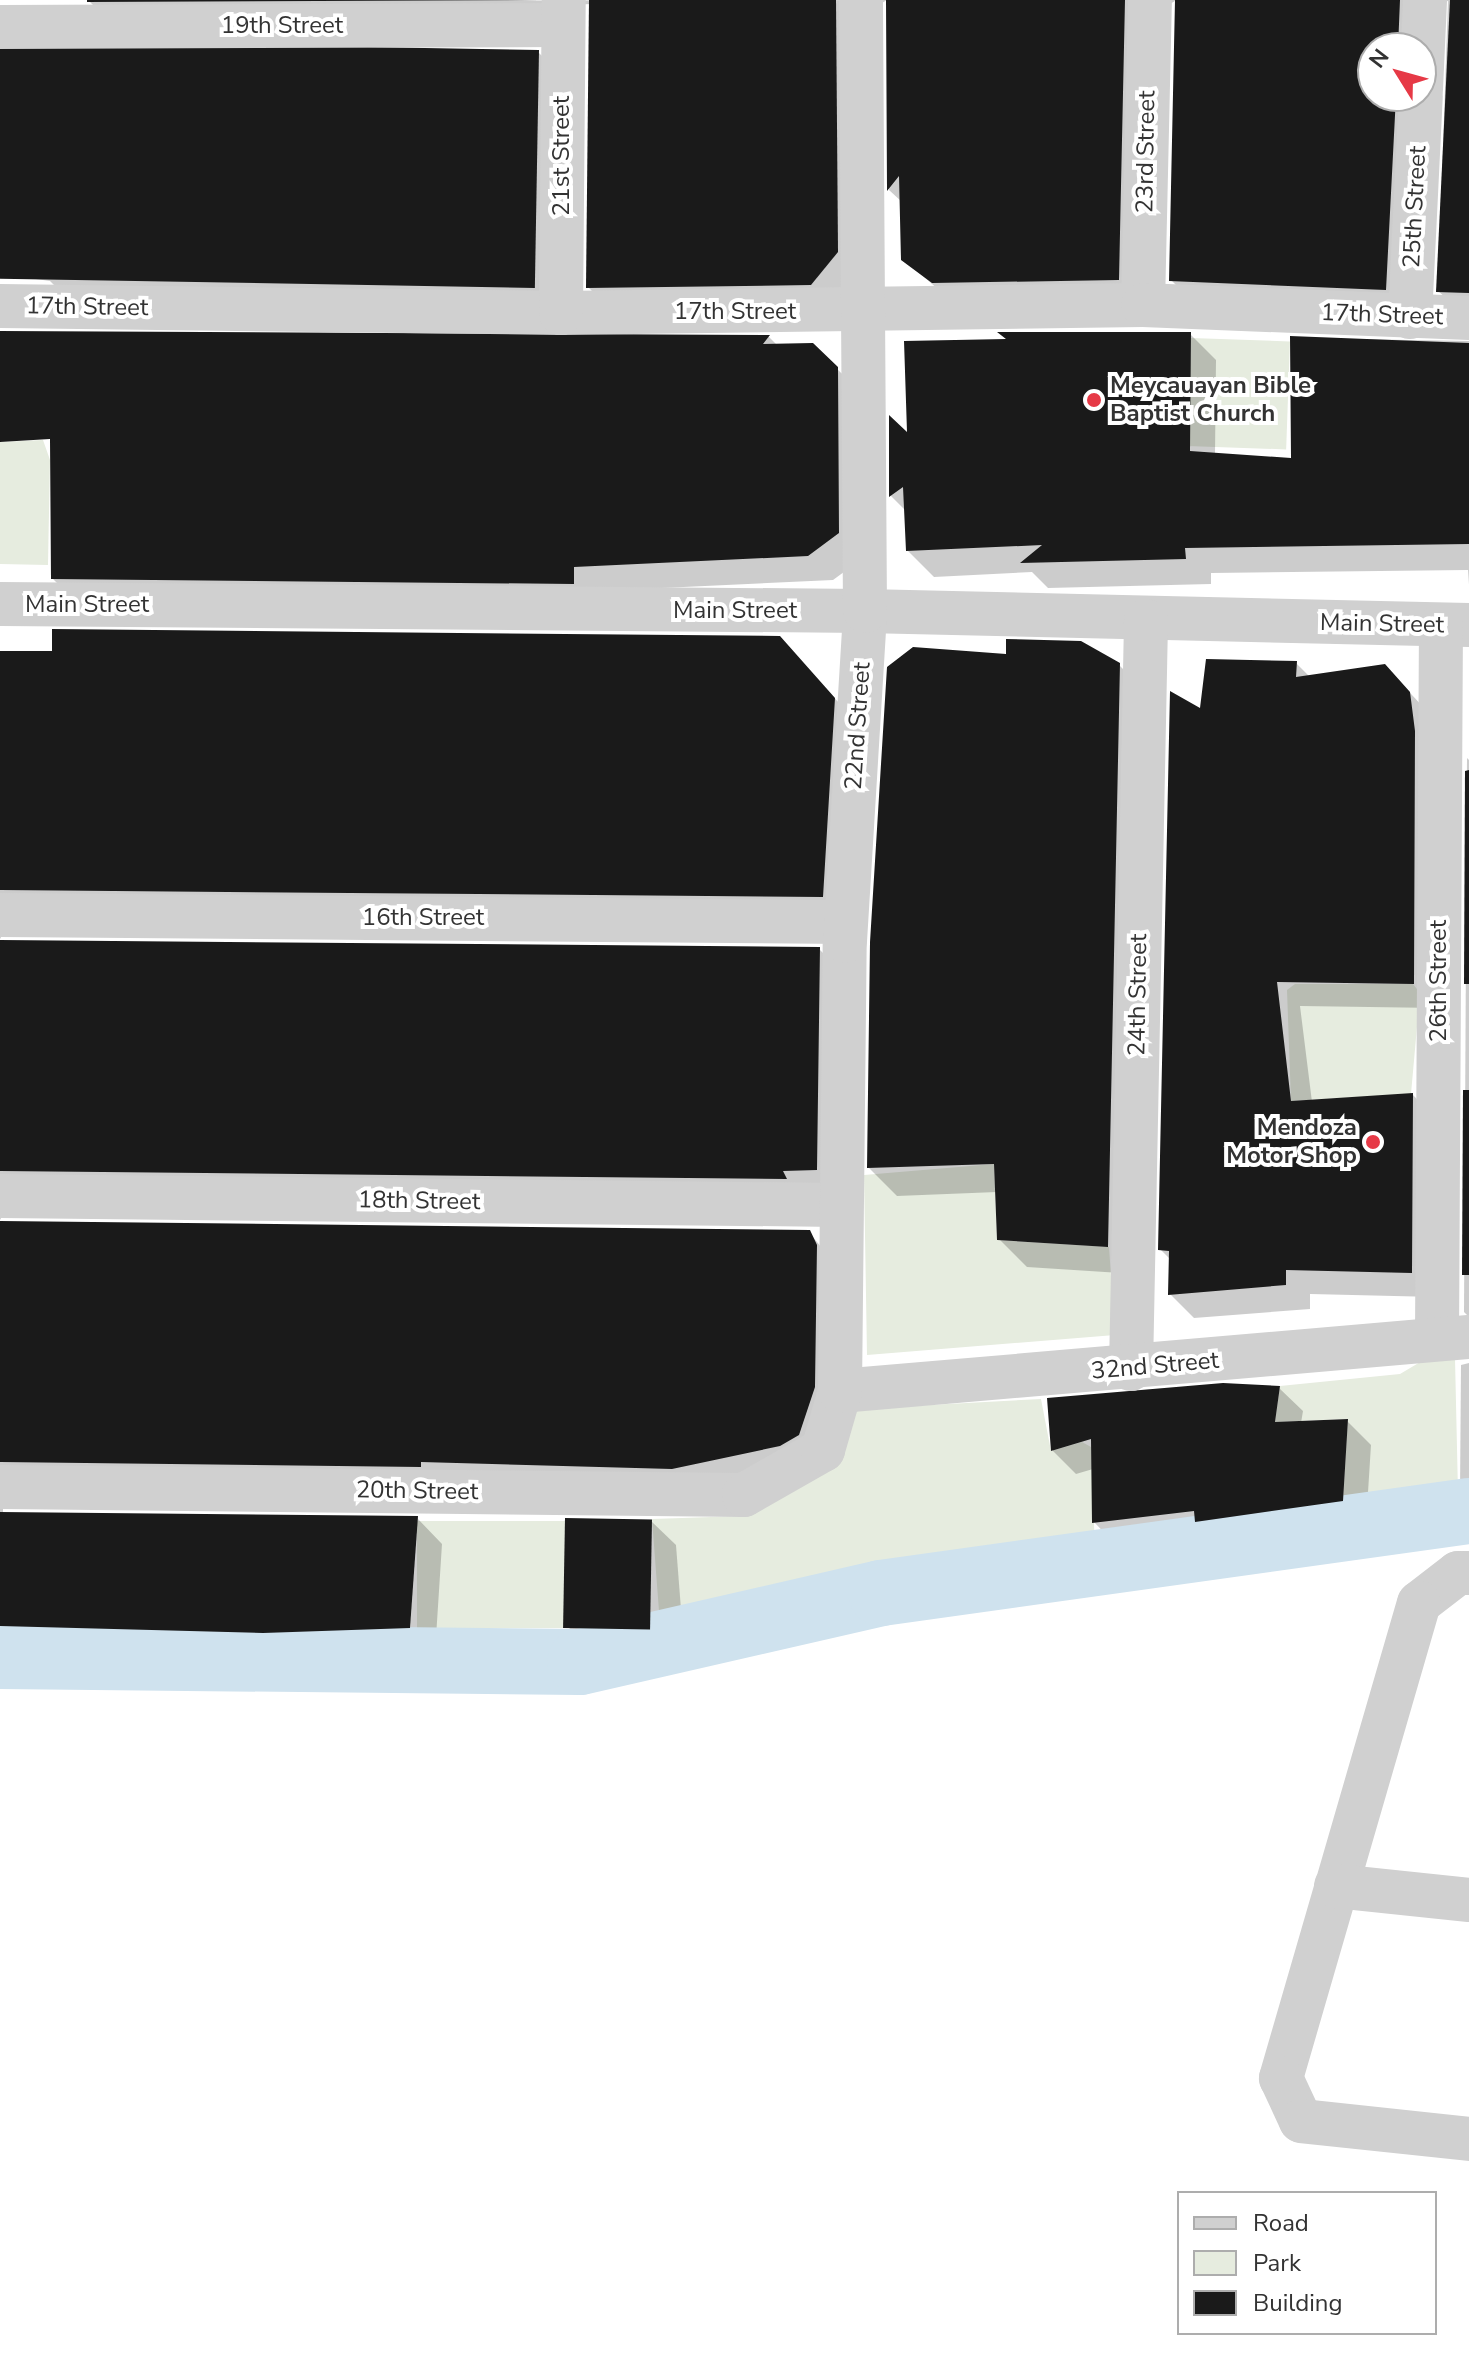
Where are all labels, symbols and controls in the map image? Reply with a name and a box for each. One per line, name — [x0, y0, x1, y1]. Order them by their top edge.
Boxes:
street label: 19th Street — [221, 12, 343, 40]
north arrow — [1357, 32, 1437, 112]
text: N — [1362, 43, 1396, 74]
street label: 23rd Street — [1131, 90, 1161, 214]
street label: 21st Street — [548, 96, 576, 216]
street label: 25th Street — [1397, 145, 1433, 269]
street label: 17th Street — [26, 292, 148, 322]
street label: 17th Street — [674, 298, 796, 326]
street label: 17th Street — [1320, 298, 1444, 332]
place label: Meycauayan Bible Baptist Church — [1110, 372, 1311, 428]
marker: Meycauayan Bible Baptist Church — [1085, 391, 1103, 409]
street label: Main Street — [25, 591, 149, 619]
street label: Main Street — [673, 597, 797, 625]
street label: Main Street — [1320, 609, 1444, 639]
street label: 22nd Street — [839, 661, 877, 791]
street label: 16th Street — [362, 904, 484, 932]
street label: 26th Street — [1425, 920, 1453, 1042]
street label: 24th Street — [1123, 934, 1153, 1056]
place label: Mendoza Motor Shop — [1226, 1114, 1357, 1170]
marker: Mendoza Motor Shop — [1364, 1133, 1382, 1151]
street label: 18th Street — [358, 1186, 480, 1216]
street label: 32nd Street — [1090, 1346, 1220, 1386]
street label: 20th Street — [356, 1476, 478, 1506]
legend — [1177, 2191, 1437, 2335]
text: Road — [1253, 2207, 1309, 2239]
text: Park — [1253, 2247, 1301, 2279]
text: Building — [1253, 2287, 1343, 2319]

